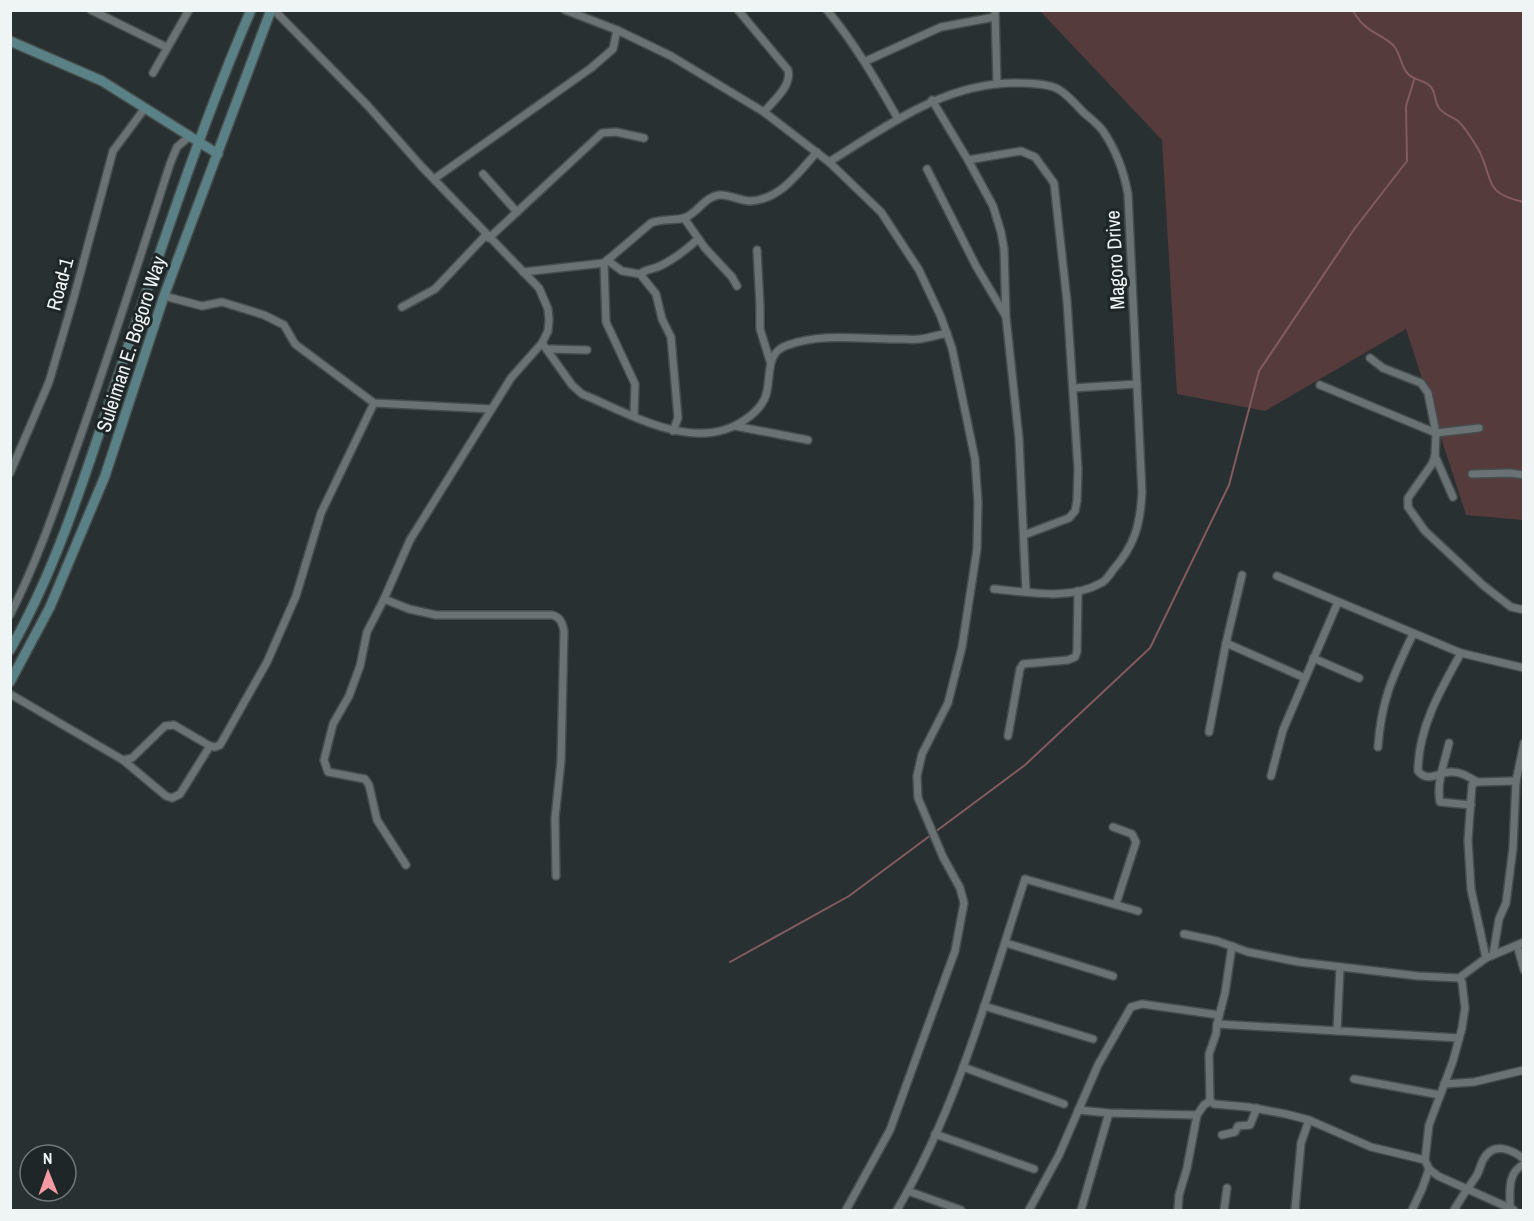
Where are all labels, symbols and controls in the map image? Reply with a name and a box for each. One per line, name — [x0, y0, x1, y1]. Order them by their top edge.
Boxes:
street label: Magoro Drive — [1098, 210, 1131, 310]
street label: Suleiman E. Bogoro Way — [89, 252, 172, 435]
street label: Road-1 — [40, 254, 80, 313]
north arrow — [18, 1143, 78, 1203]
text: N — [43, 1147, 53, 1169]

